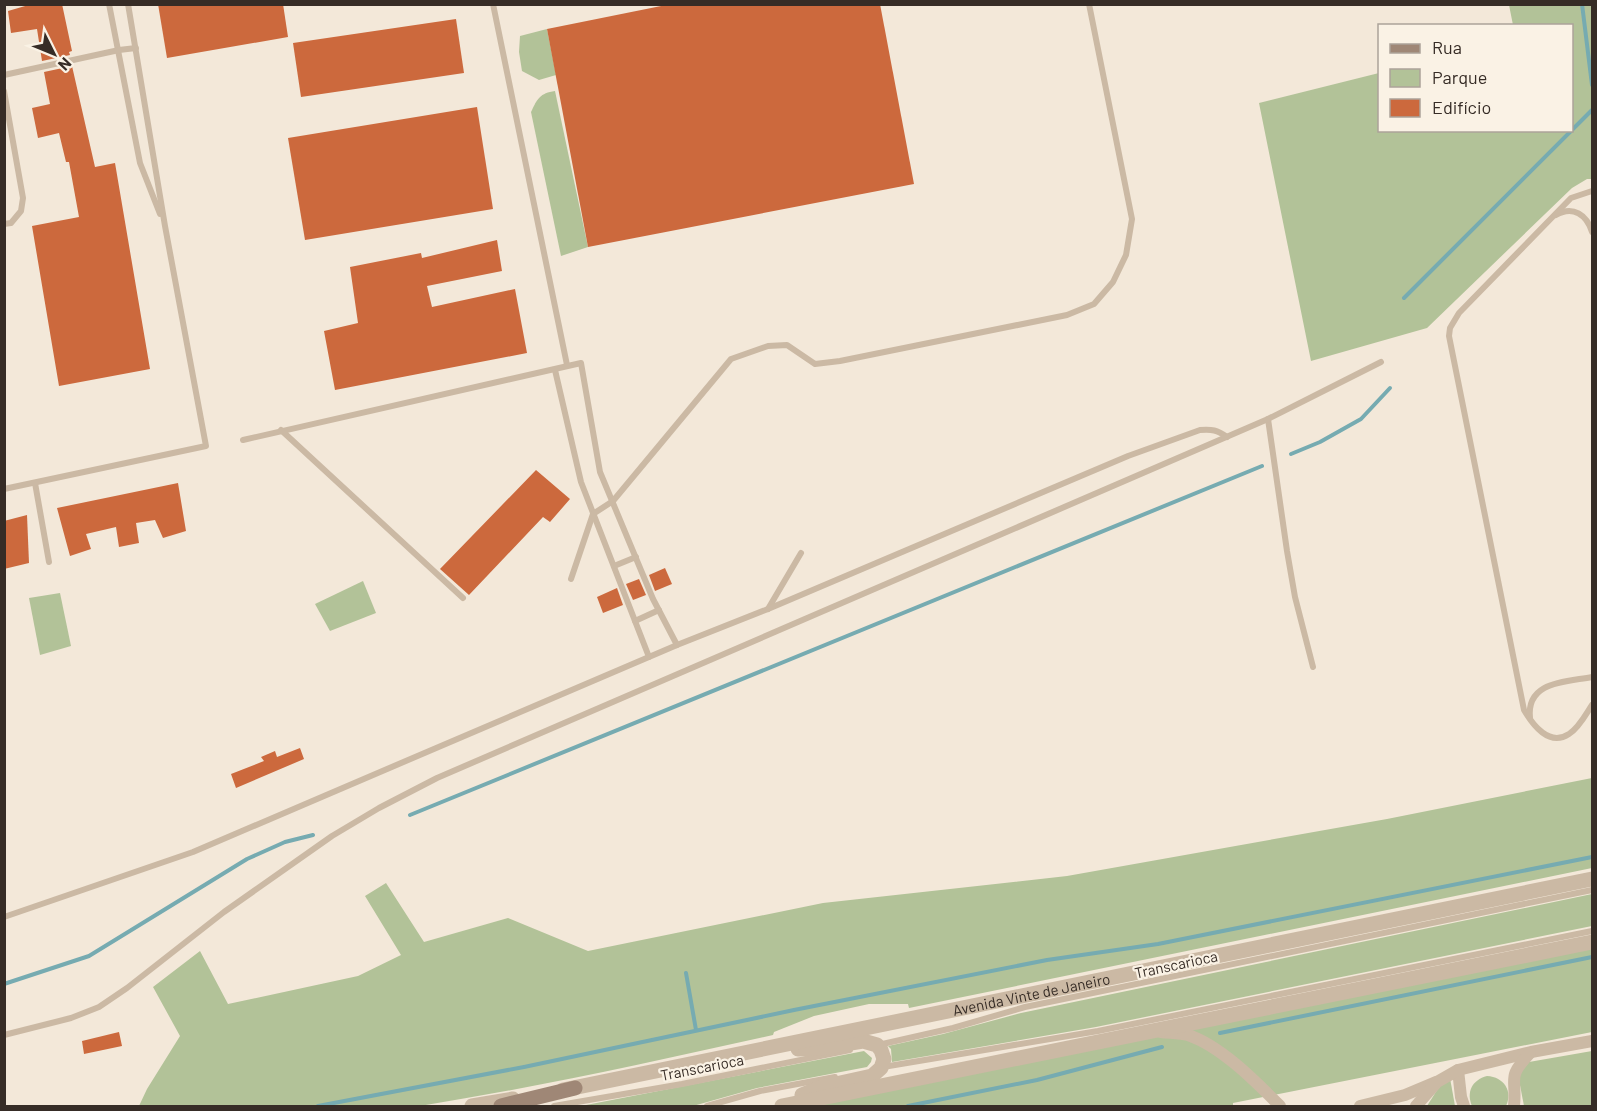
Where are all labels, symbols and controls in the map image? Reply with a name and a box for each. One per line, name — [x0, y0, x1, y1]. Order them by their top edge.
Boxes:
north arrow — [24, 24, 84, 84]
legend — [1378, 24, 1573, 132]
text: Rua — [1432, 36, 1462, 58]
text: N — [55, 54, 76, 75]
text: Parque — [1432, 66, 1487, 88]
text: Edifício — [1432, 96, 1491, 118]
street label: Transcarioca — [1133, 946, 1219, 982]
street label: Avenida Vinte de Janeiro — [951, 969, 1112, 1019]
street label: Transcarioca — [659, 1050, 745, 1084]

